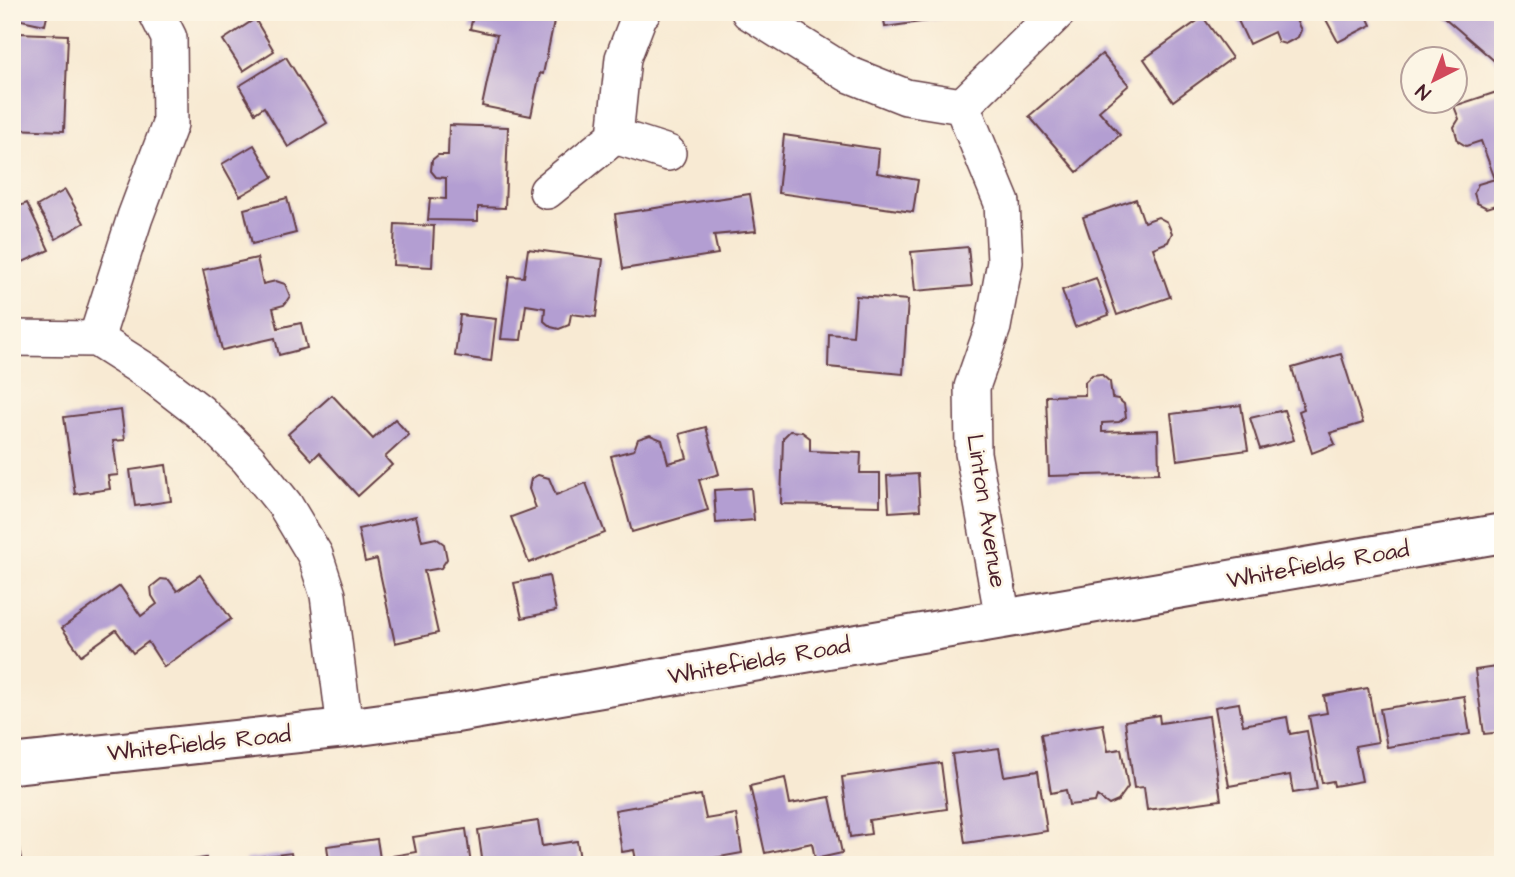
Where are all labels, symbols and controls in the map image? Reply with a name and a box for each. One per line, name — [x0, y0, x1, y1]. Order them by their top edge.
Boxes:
north arrow — [1400, 46, 1470, 116]
text: N — [1410, 77, 1437, 106]
street label: Linton Avenue — [957, 432, 1015, 590]
street label: Whitefields Road — [1224, 532, 1412, 598]
street label: Whitefields Road — [665, 628, 853, 694]
street label: Whitefields Road — [105, 717, 293, 771]

